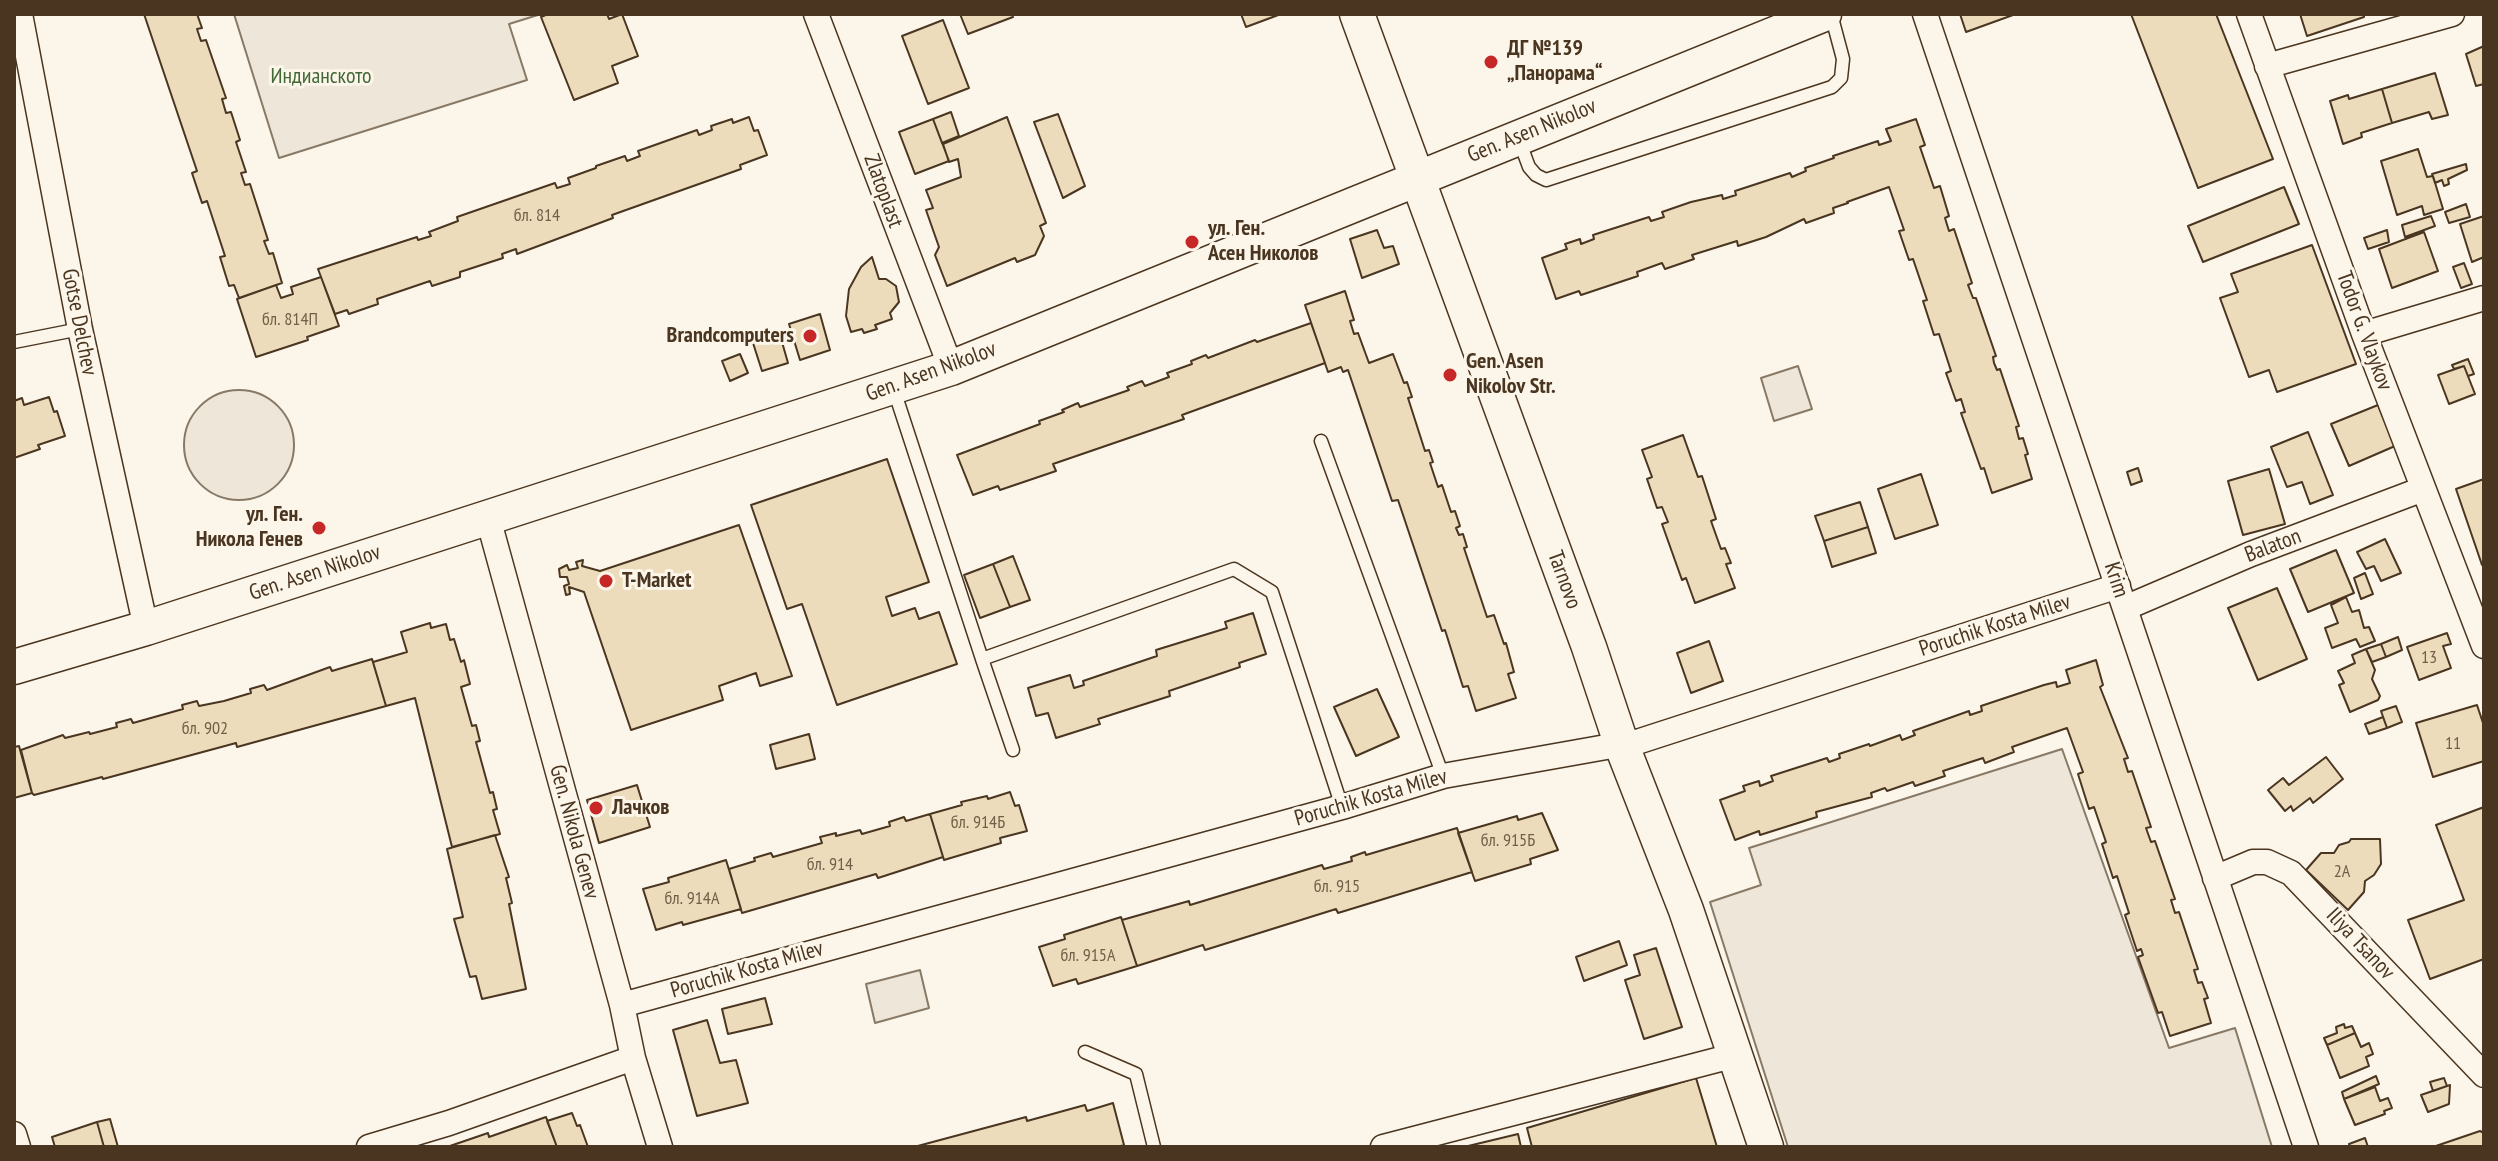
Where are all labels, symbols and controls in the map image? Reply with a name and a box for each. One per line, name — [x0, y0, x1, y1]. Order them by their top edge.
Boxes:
place label: ДГ №139 „Панорама“ — [1507, 36, 1602, 88]
marker: ДГ №139 „Панорама“ — [1482, 53, 1500, 71]
park label: Индианското — [271, 64, 371, 90]
street label: Gen. Asen Nikolov — [1464, 93, 1600, 169]
street label: Zlatoplast — [858, 151, 908, 231]
house number: бл. 814 — [514, 205, 560, 227]
place label: ул. Ген. Асен Николов — [1208, 216, 1318, 268]
marker: ул. Ген. Асен Николов — [1183, 233, 1201, 251]
street label: Gotse Delchev — [56, 266, 102, 378]
street label: Todor G. Vlaykov — [2330, 268, 2398, 394]
house number: бл. 814П — [262, 309, 318, 331]
place label: Brandcomputers — [667, 323, 794, 349]
marker: Brandcomputers — [801, 327, 819, 345]
street label: Gen. Asen Nikolov — [862, 336, 1000, 408]
place label: Gen. Asen Nikolov Str. — [1466, 349, 1556, 400]
marker: Gen. Asen Nikolov Str. — [1441, 366, 1459, 384]
place label: ул. Ген. Никола Генев — [196, 502, 303, 554]
marker: ул. Ген. Никола Генев — [310, 519, 328, 537]
street label: Balaton — [2241, 523, 2305, 569]
street label: Gen. Asen Nikolov — [246, 539, 384, 607]
street label: Tarnovo — [1541, 547, 1587, 613]
street label: Krim — [2098, 559, 2134, 601]
place label: T-Market — [622, 568, 691, 594]
marker: T-Market — [597, 572, 615, 590]
street label: Poruchik Kosta Milev — [1916, 589, 2074, 663]
house number: 13 — [2421, 647, 2437, 669]
house number: бл. 902 — [182, 718, 228, 740]
house number: 11 — [2445, 733, 2461, 755]
street label: Gen. Nikola Genev — [543, 762, 605, 902]
street label: Poruchik Kosta Milev — [1292, 764, 1450, 832]
place label: Лачков — [612, 795, 669, 821]
marker: Лачков — [587, 799, 605, 817]
house number: бл. 914Б — [951, 812, 1005, 834]
house number: бл. 915Б — [1481, 830, 1535, 852]
house number: бл. 914 — [807, 854, 853, 876]
house number: 2А — [2334, 861, 2350, 883]
house number: бл. 915 — [1314, 876, 1360, 898]
house number: бл. 914А — [665, 888, 719, 910]
street label: Iliya Tsanov — [2320, 903, 2400, 985]
street label: Poruchik Kosta Milev — [668, 936, 826, 1004]
house number: бл. 915А — [1061, 945, 1115, 967]

